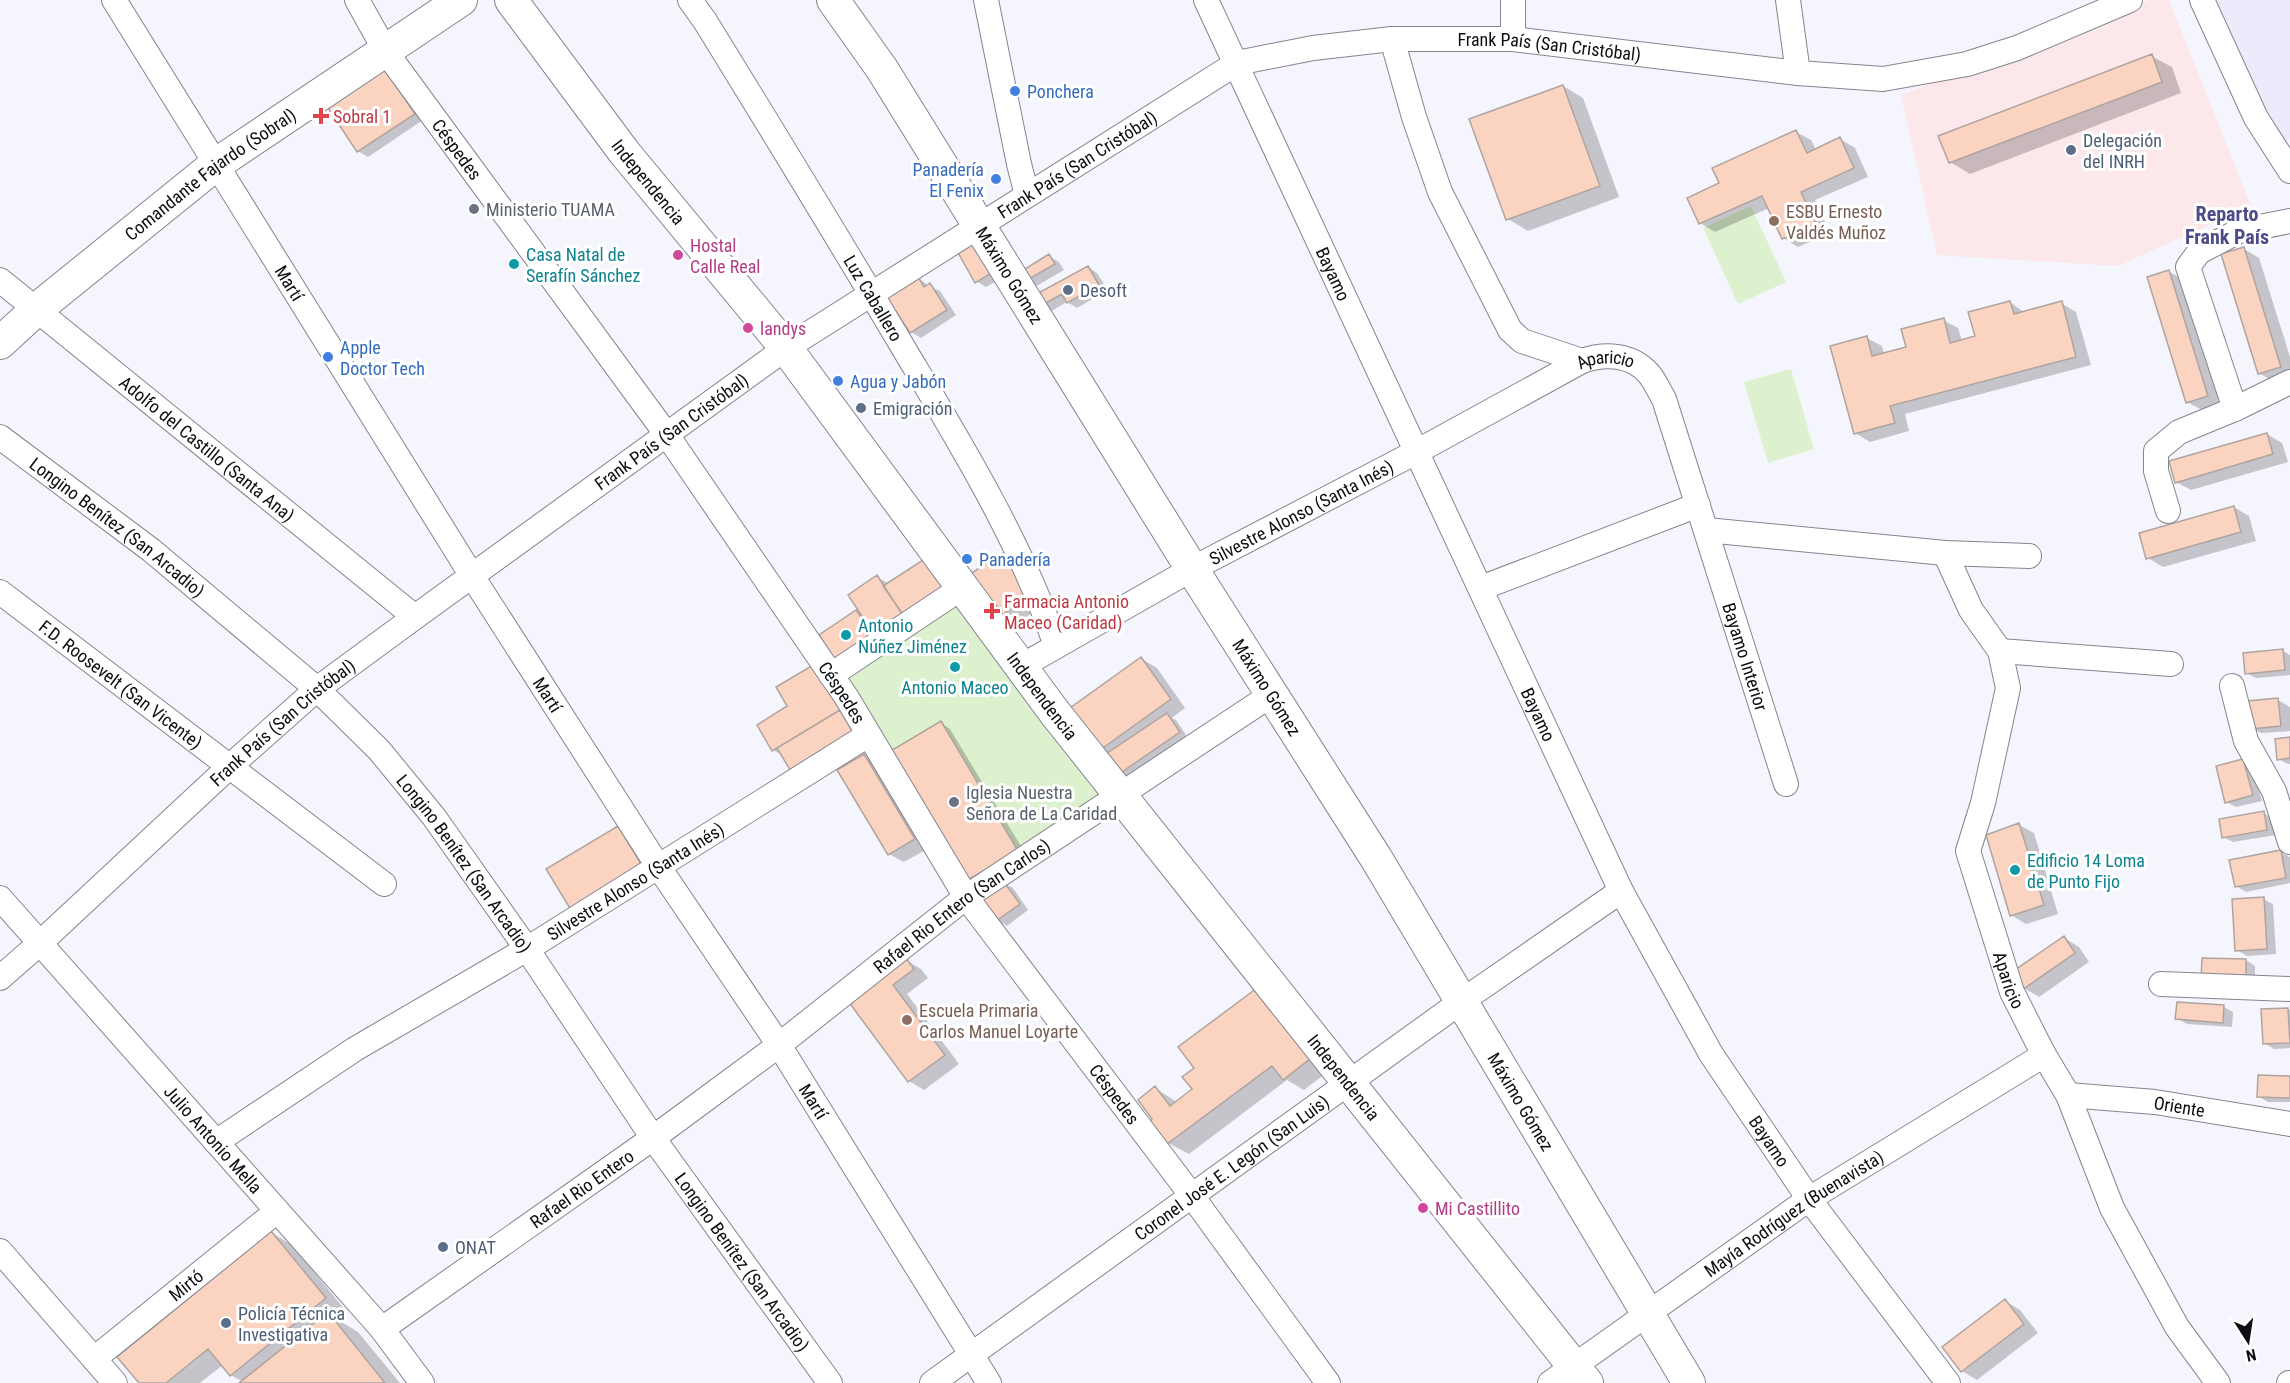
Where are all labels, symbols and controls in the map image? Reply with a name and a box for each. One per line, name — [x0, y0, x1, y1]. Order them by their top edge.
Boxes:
street label: Frank País (San Cristóbal) — [1457, 28, 1642, 66]
place label: Ponchera — [1027, 81, 1094, 102]
marker: Ponchera — [1008, 84, 1022, 98]
street label: Comandante Fajardo (Sobral) — [120, 103, 300, 244]
place label: Sobral 1 — [333, 106, 391, 127]
street label: Frank País (San Cristóbal) — [993, 106, 1161, 222]
marker: Sobral 1 — [314, 109, 328, 123]
street label: Céspedes — [428, 115, 486, 183]
place label: Delegación del INRH — [2083, 130, 2162, 172]
street label: Independencia — [608, 135, 690, 228]
marker: Delegación del INRH — [2064, 143, 2078, 157]
place label: Panadería El Fenix — [912, 159, 984, 201]
marker: Panadería El Fenix — [989, 172, 1003, 186]
place label: Ministerio TUAMA — [486, 199, 615, 220]
place label: ESBU Ernesto Valdés Muñoz — [1786, 201, 1886, 243]
marker: Ministerio TUAMA — [467, 202, 481, 216]
district label: Reparto Frank País — [2185, 202, 2269, 249]
marker: ESBU Ernesto Valdés Muñoz — [1767, 214, 1781, 228]
street label: Máximo Gómez — [972, 222, 1048, 328]
place label: Hostal Calle Real — [690, 235, 760, 277]
place label: Casa Natal de Serafín Sánchez — [526, 244, 640, 286]
street label: Bayamo — [1312, 244, 1355, 304]
marker: Hostal Calle Real — [671, 248, 685, 262]
street label: Luz Caballero — [840, 251, 907, 345]
marker: Casa Natal de Serafín Sánchez — [507, 257, 521, 271]
street label: Martí — [271, 261, 309, 305]
place label: Desoft — [1080, 280, 1127, 301]
marker: Desoft — [1061, 283, 1075, 297]
place label: landys — [760, 318, 806, 339]
marker: landys — [741, 321, 755, 335]
place label: Apple Doctor Tech — [340, 337, 425, 379]
street label: Aparicio — [1572, 346, 1638, 373]
marker: Apple Doctor Tech — [321, 350, 335, 364]
street label: Frank País (San Cristóbal) — [590, 369, 753, 494]
street label: Adolfo del Castillo (Santa Ana) — [116, 371, 299, 526]
place label: Agua y Jabón — [850, 371, 946, 392]
marker: Agua y Jabón — [831, 374, 845, 388]
place label: Emigración — [873, 398, 952, 419]
marker: Emigración — [854, 401, 868, 415]
street label: Longino Benítez (San Arcadio) — [26, 453, 209, 602]
street label: Silvestre Alonso (Santa Inés) — [1205, 455, 1397, 569]
place label: Panadería — [979, 549, 1051, 570]
marker: Panadería — [960, 552, 974, 566]
place label: Farmacia Antonio Maceo (Caridad) — [1004, 591, 1129, 634]
street label: Bayamo Interior — [1719, 600, 1773, 714]
marker: Farmacia Antonio Maceo (Caridad) — [985, 604, 999, 618]
street label: F.D. Roosevelt (San Vicente) — [35, 615, 207, 753]
place label: Antonio Núñez Jiménez — [858, 615, 967, 657]
marker: Antonio Núñez Jiménez — [839, 628, 853, 642]
street label: Máximo Gómez — [1229, 635, 1306, 740]
street label: Independencia — [1003, 648, 1082, 744]
street label: Frank País (San Cristóbal) — [205, 654, 359, 790]
street label: Céspedes — [815, 657, 870, 727]
marker: Antonio Maceo — [948, 660, 962, 674]
street label: Martí — [529, 673, 567, 717]
place label: Antonio Maceo — [901, 677, 1009, 698]
street label: Bayamo — [1517, 684, 1560, 745]
street label: Longino Benítez (San Arcadio) — [393, 770, 536, 957]
place label: Iglesia Nuestra Señora de La Caridad — [966, 782, 1117, 824]
marker: Iglesia Nuestra Señora de La Caridad — [947, 795, 961, 809]
street label: Silvestre Alonso (Santa Inés) — [543, 818, 728, 944]
street label: Rafael Rio Entero (San Carlos) — [869, 834, 1054, 977]
place label: Edificio 14 Loma de Punto Fijo — [2027, 850, 2145, 892]
marker: Edificio 14 Loma de Punto Fijo — [2008, 863, 2022, 877]
street label: Aparicio — [1989, 949, 2029, 1012]
place label: Escuela Primaria Carlos Manuel Loyarte — [919, 1000, 1078, 1042]
marker: Escuela Primaria Carlos Manuel Loyarte — [900, 1013, 914, 1027]
street label: Independencia — [1304, 1030, 1385, 1124]
street label: Máximo Gómez — [1484, 1049, 1559, 1154]
street label: Céspedes — [1085, 1060, 1144, 1128]
street label: Martí — [795, 1080, 833, 1123]
street label: Julio Antonio Mella — [160, 1081, 267, 1197]
street label: Coronel José E. Legón (San Luis) — [1130, 1090, 1333, 1244]
street label: Oriente — [2152, 1091, 2206, 1120]
street label: Bayamo — [1745, 1111, 1794, 1170]
street label: Rafael Rio Entero — [526, 1145, 637, 1232]
street label: Mayía Rodríguez (Buenavista) — [1700, 1146, 1888, 1281]
street label: Longino Benítez (San Arcadio) — [671, 1168, 814, 1356]
place label: Mi Castillito — [1435, 1198, 1520, 1219]
marker: Mi Castillito — [1416, 1201, 1430, 1215]
place label: ONAT — [455, 1237, 496, 1258]
marker: ONAT — [436, 1240, 450, 1254]
street label: Mirtó — [164, 1265, 207, 1305]
place label: Policía Técnica Investigativa — [238, 1303, 345, 1345]
north arrow — [2218, 1311, 2278, 1371]
marker: Policía Técnica Investigativa — [219, 1316, 233, 1330]
text: N — [2244, 1345, 2258, 1365]

